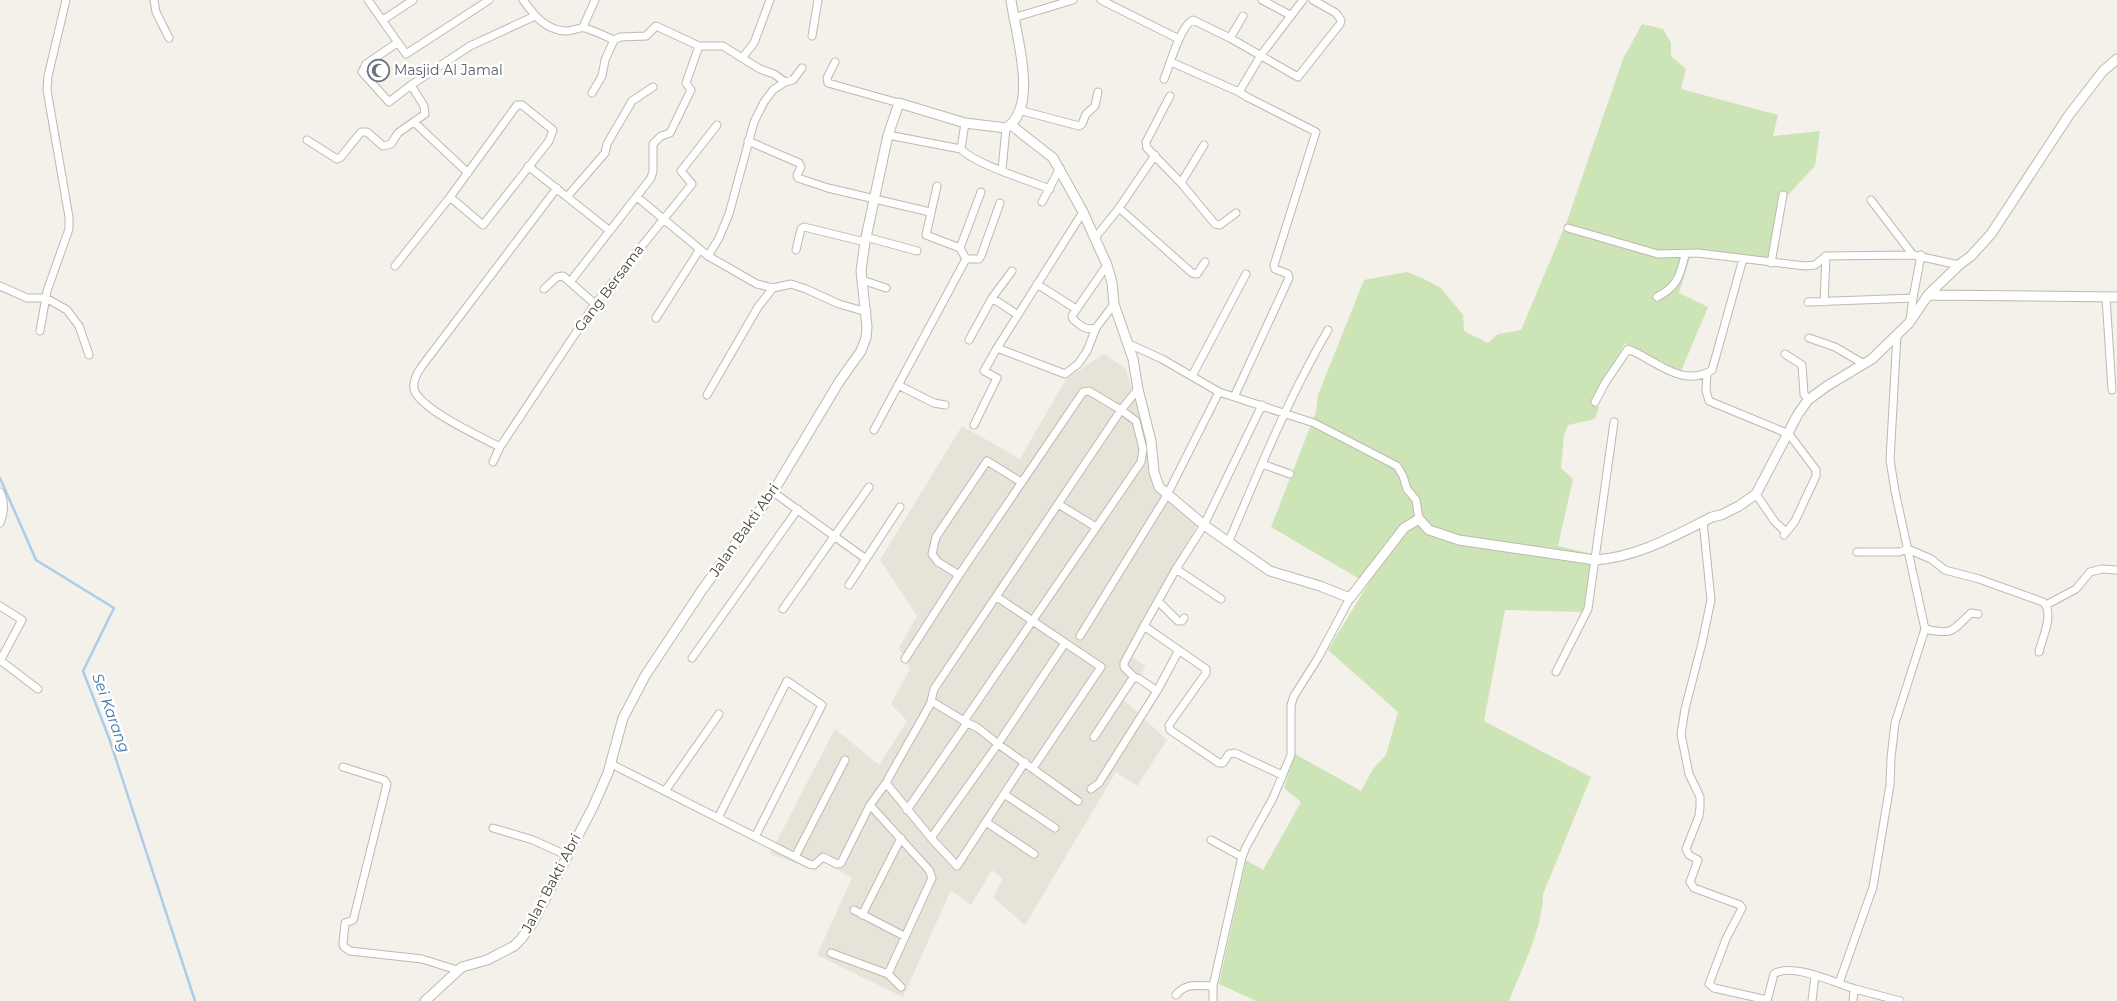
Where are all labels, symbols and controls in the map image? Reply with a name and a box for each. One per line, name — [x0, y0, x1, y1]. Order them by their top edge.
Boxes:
mosque icon: Masjid Al Jamal — [366, 58, 390, 82]
place label: Masjid Al Jamal — [394, 61, 503, 79]
street label: Gang Bersama — [570, 241, 648, 335]
street label: Jalan Bakti Abri — [705, 480, 783, 581]
water label: Sei Karang — [88, 671, 135, 755]
street label: Jalan Bakti Abri — [517, 830, 585, 936]

